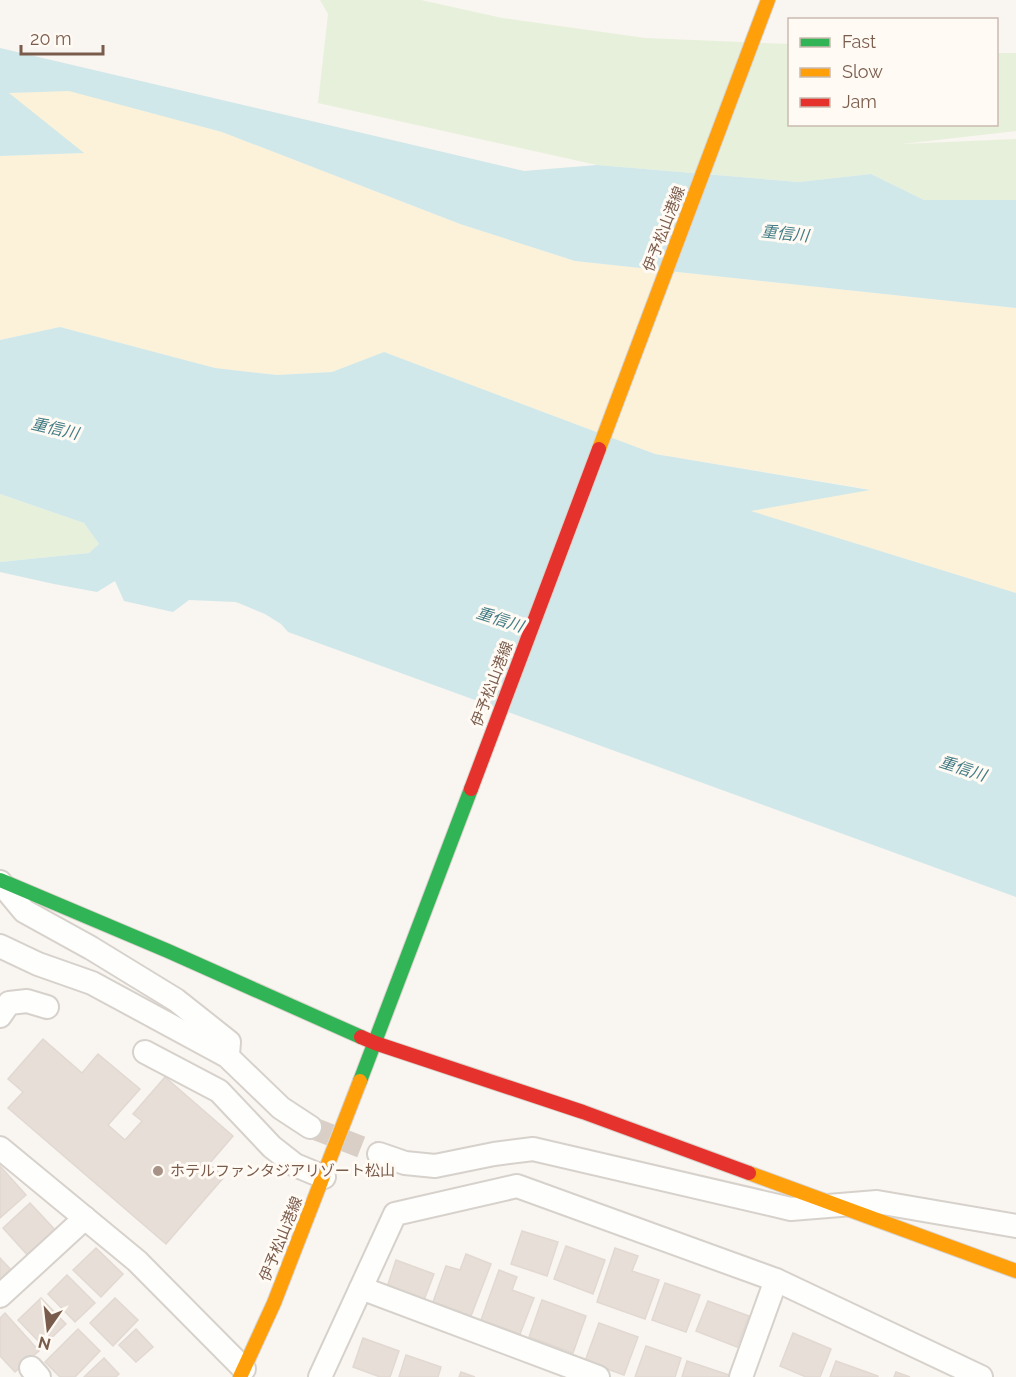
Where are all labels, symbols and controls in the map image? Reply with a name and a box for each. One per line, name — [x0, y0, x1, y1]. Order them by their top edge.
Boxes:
scale bar — [21, 18, 104, 56]
legend — [788, 18, 998, 126]
text: 20 m — [30, 28, 72, 49]
text: Fast — [842, 31, 876, 52]
text: Slow — [842, 61, 883, 82]
text: Jam — [842, 91, 877, 112]
street label: 伊予松山港線 — [639, 184, 689, 274]
water label: 重信川 — [760, 222, 812, 246]
water label: 重信川 — [29, 414, 82, 444]
water label: 重信川 — [474, 603, 528, 637]
street label: 伊予松山港線 — [467, 639, 517, 729]
water label: 重信川 — [937, 752, 991, 786]
place label: ホテルファンタジアリゾート松山 — [170, 1162, 395, 1180]
marker: ホテルファンタジアリゾート松山 — [151, 1164, 165, 1178]
street label: 伊予松山港線 — [256, 1194, 306, 1284]
north arrow — [18, 1299, 78, 1359]
text: N — [36, 1332, 53, 1354]

